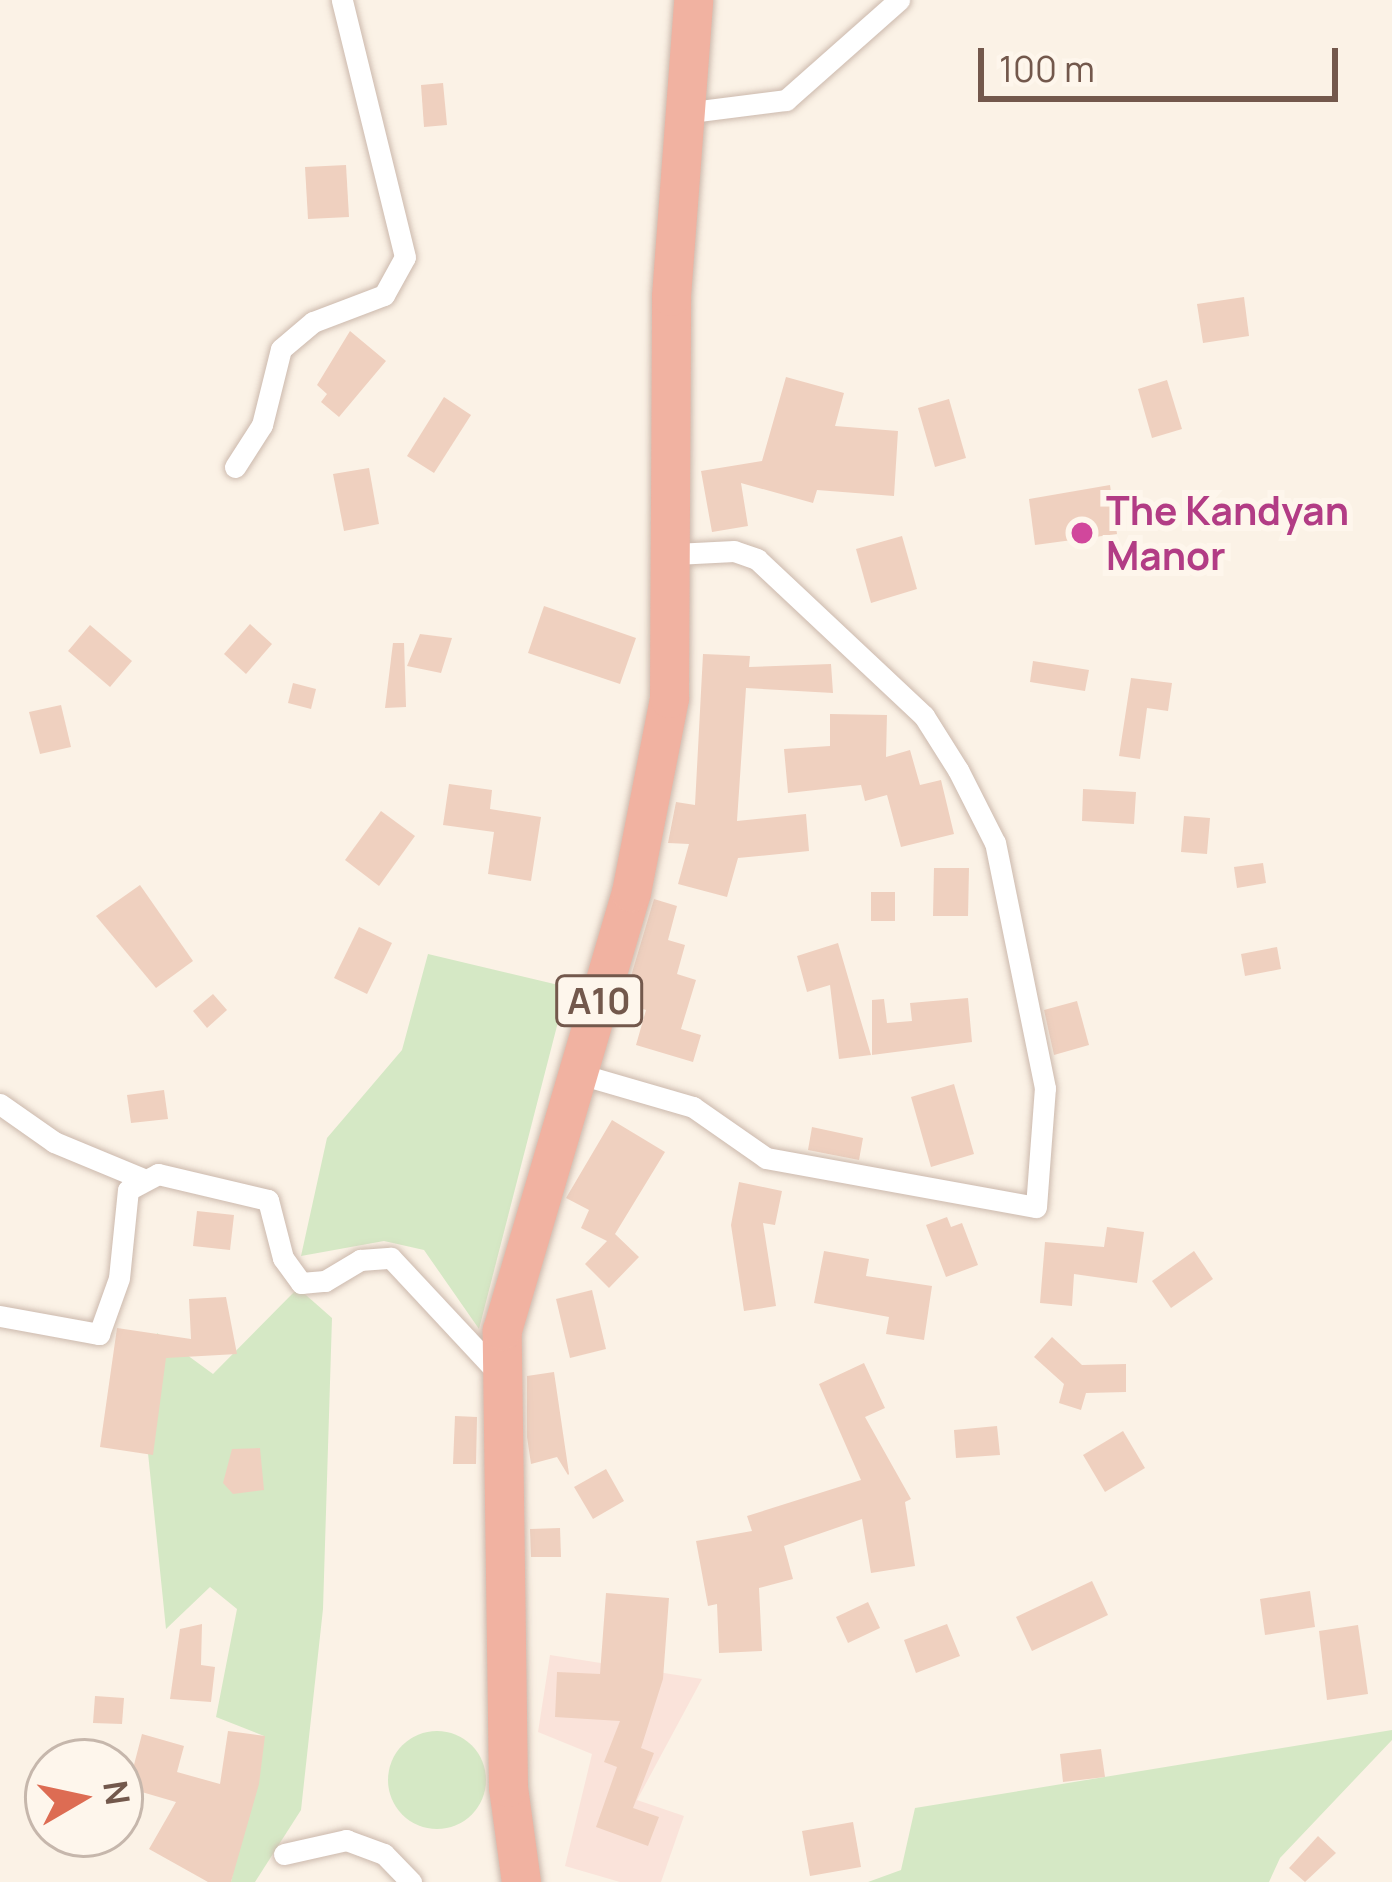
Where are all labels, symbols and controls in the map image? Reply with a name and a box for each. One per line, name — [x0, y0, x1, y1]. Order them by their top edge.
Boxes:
scale bar — [984, 24, 1344, 98]
text: 100 m — [999, 44, 1095, 93]
place label: The Kandyan Manor — [1106, 488, 1349, 579]
marker: The Kandyan Manor — [1069, 520, 1095, 546]
road number: A10 — [554, 971, 644, 1031]
north arrow — [24, 1738, 144, 1858]
text: N — [93, 1778, 141, 1808]

